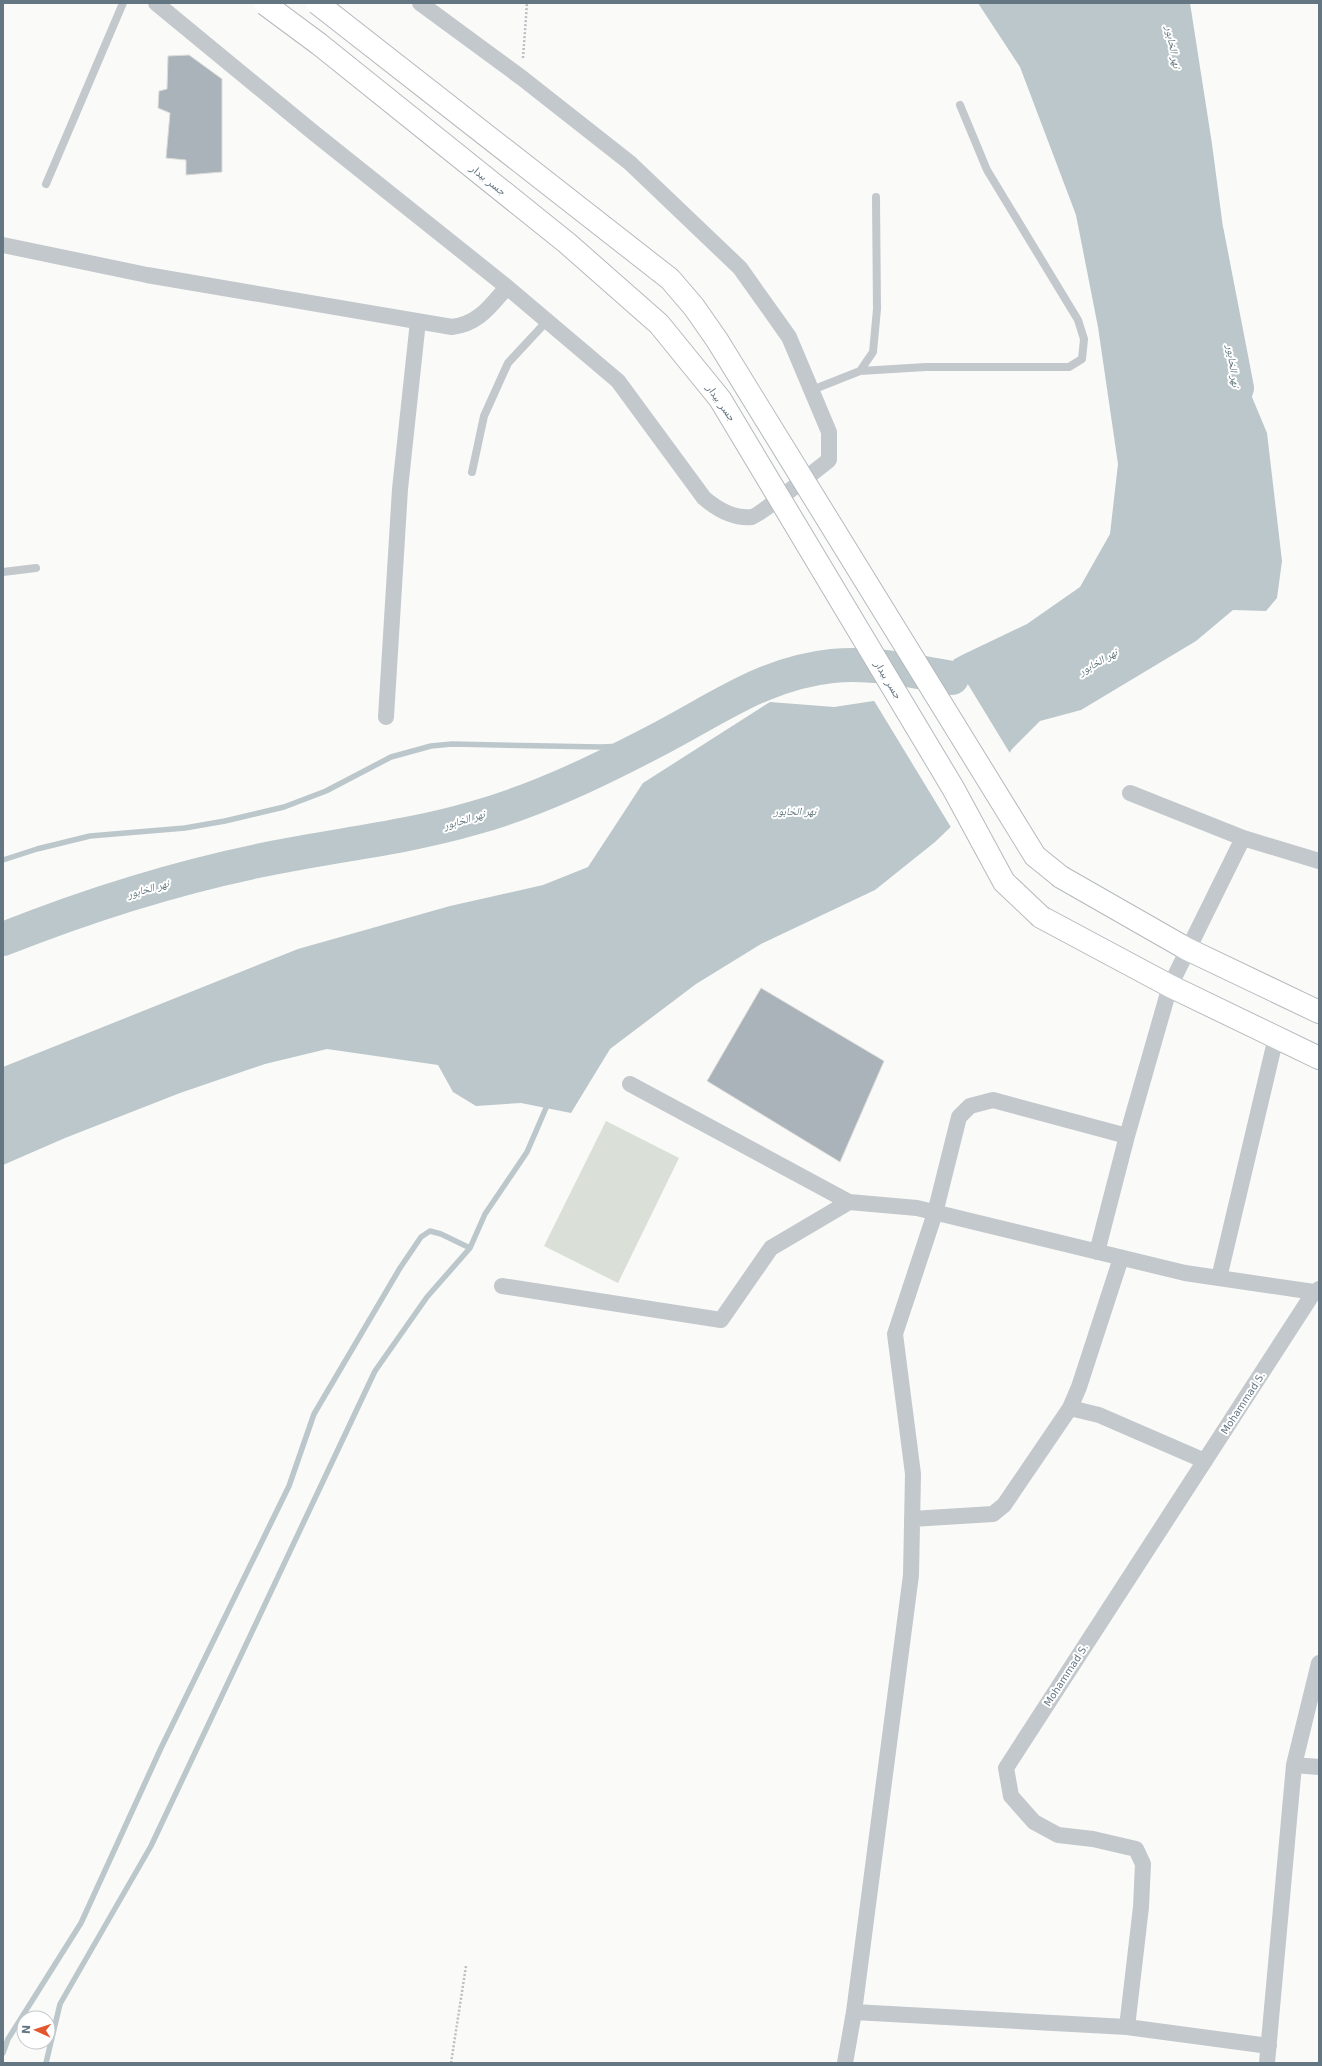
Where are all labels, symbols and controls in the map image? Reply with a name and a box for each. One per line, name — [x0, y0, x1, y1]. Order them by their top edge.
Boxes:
water label: نهر الخابور — [1162, 24, 1184, 71]
street label: جسر بيدار — [467, 162, 508, 198]
water label: نهر الخابور — [1223, 343, 1243, 390]
street label: جسر بيدار — [704, 382, 738, 424]
water label: نهر الخابور — [1075, 645, 1121, 679]
street label: جسر بيدار — [872, 658, 904, 701]
water label: نهر الخابور — [773, 805, 818, 818]
water label: نهر الخابور — [441, 807, 488, 833]
water label: نهر الخابور — [125, 876, 172, 901]
street label: Mohammad S. — [1219, 1370, 1267, 1436]
street label: Mohammad S. — [1042, 1642, 1090, 1708]
north arrow — [16, 2010, 56, 2050]
text: N — [20, 2025, 33, 2034]

